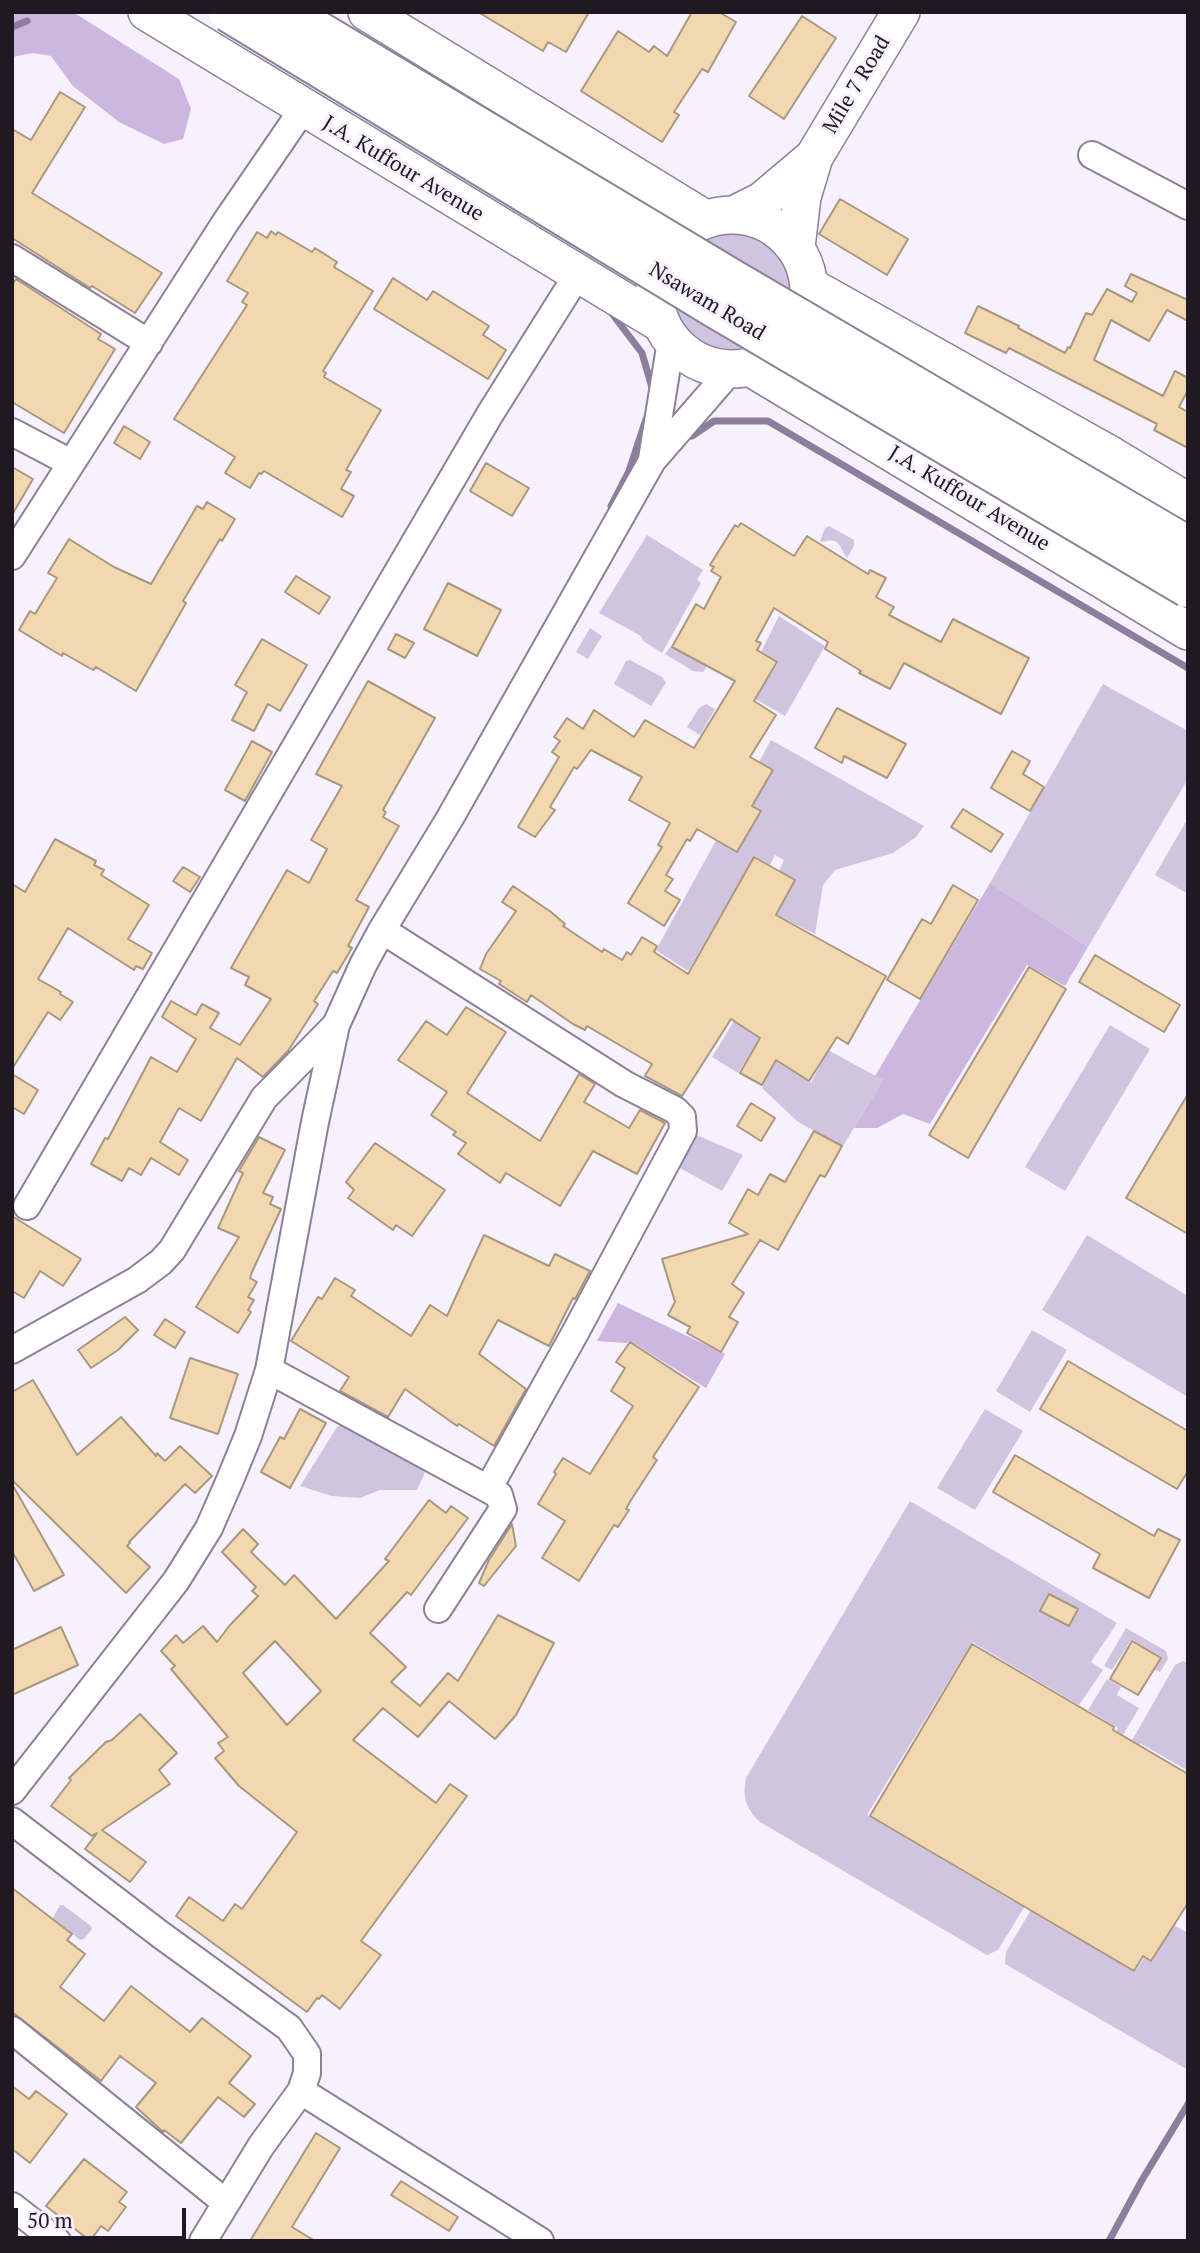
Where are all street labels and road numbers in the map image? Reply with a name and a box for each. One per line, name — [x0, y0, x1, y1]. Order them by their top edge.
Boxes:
street label: Mile 7 Road — [818, 32, 896, 138]
street label: J.A. Kuffour Avenue — [318, 111, 488, 227]
street label: Nsawam Road — [644, 257, 770, 347]
street label: J.A. Kuffour Avenue — [884, 441, 1054, 557]

